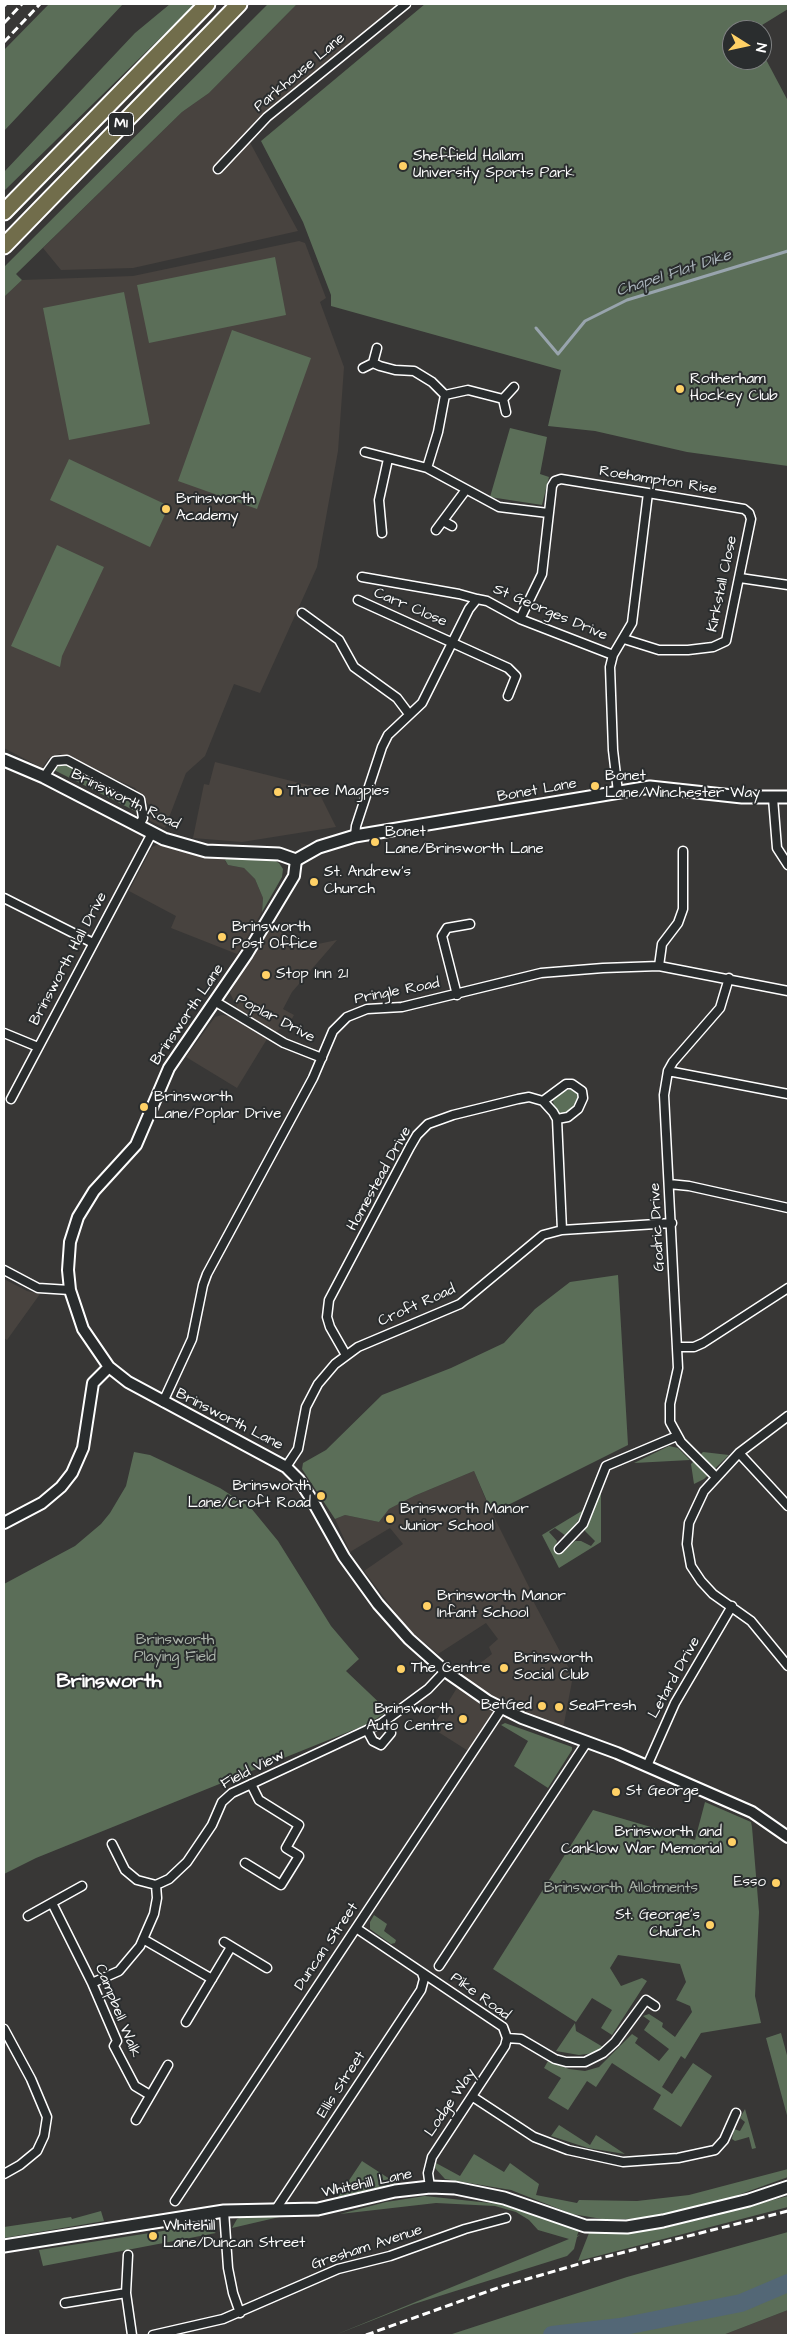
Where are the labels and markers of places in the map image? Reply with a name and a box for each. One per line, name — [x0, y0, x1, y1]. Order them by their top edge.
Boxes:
place label: Sheffield Hallam University Sports Park — [413, 148, 574, 183]
marker: Sheffield Hallam University Sports Park — [397, 160, 409, 172]
place label: Rotherham Hockey Club — [690, 371, 778, 406]
marker: Rotherham Hockey Club — [674, 383, 686, 395]
place label: Brinsworth Academy — [176, 491, 255, 526]
marker: Brinsworth Academy — [160, 503, 172, 515]
place label: Bonet Lane/Winchester Way — [605, 768, 760, 803]
marker: Bonet Lane/Winchester Way — [589, 780, 601, 792]
place label: Three Magpies — [288, 783, 389, 801]
marker: Three Magpies — [272, 786, 284, 798]
place label: Bonet Lane/Brinsworth Lane — [385, 824, 544, 859]
marker: Bonet Lane/Brinsworth Lane — [369, 836, 381, 848]
place label: St. Andrew's Church — [324, 864, 411, 899]
marker: St. Andrew's Church — [308, 876, 320, 888]
place label: Brinsworth Post Office — [232, 919, 317, 954]
marker: Brinsworth Post Office — [216, 931, 228, 943]
place label: Stop Inn 21 — [276, 966, 348, 984]
marker: Stop Inn 21 — [260, 969, 272, 981]
place label: Brinsworth Lane/Poplar Drive — [154, 1089, 281, 1124]
marker: Brinsworth Lane/Poplar Drive — [138, 1101, 150, 1113]
place label: Brinsworth Lane/Croft Road — [188, 1478, 311, 1513]
marker: Brinsworth Lane/Croft Road — [315, 1490, 327, 1502]
place label: Brinsworth Manor Junior School — [400, 1501, 529, 1536]
marker: Brinsworth Manor Junior School — [384, 1513, 396, 1525]
place label: Brinsworth Manor Infant School — [437, 1588, 566, 1623]
marker: Brinsworth Manor Infant School — [421, 1600, 433, 1612]
place label: Brinsworth Social Club — [514, 1650, 593, 1685]
place label: The Centre — [411, 1660, 491, 1678]
marker: Brinsworth Social Club — [498, 1662, 510, 1674]
marker: The Centre — [395, 1663, 407, 1675]
place label: BetGed — [481, 1697, 532, 1715]
place label: SeaFresh — [569, 1698, 636, 1716]
marker: BetGed — [536, 1700, 548, 1712]
place label: Brinsworth Auto Centre — [367, 1701, 453, 1736]
marker: SeaFresh — [553, 1701, 565, 1713]
marker: Brinsworth Auto Centre — [457, 1713, 469, 1725]
place label: St George — [626, 1783, 699, 1801]
marker: St George — [610, 1786, 622, 1798]
place label: Brinsworth and Canklow War Memorial — [561, 1824, 722, 1859]
marker: Brinsworth and Canklow War Memorial — [726, 1836, 738, 1848]
place label: Esso — [734, 1874, 766, 1892]
marker: Esso — [770, 1877, 782, 1889]
place label: St. George's Church — [615, 1907, 700, 1942]
marker: St. George's Church — [704, 1919, 716, 1931]
place label: Whitehill Lane/Duncan Street — [163, 2218, 305, 2253]
marker: Whitehill Lane/Duncan Street — [147, 2230, 159, 2242]

